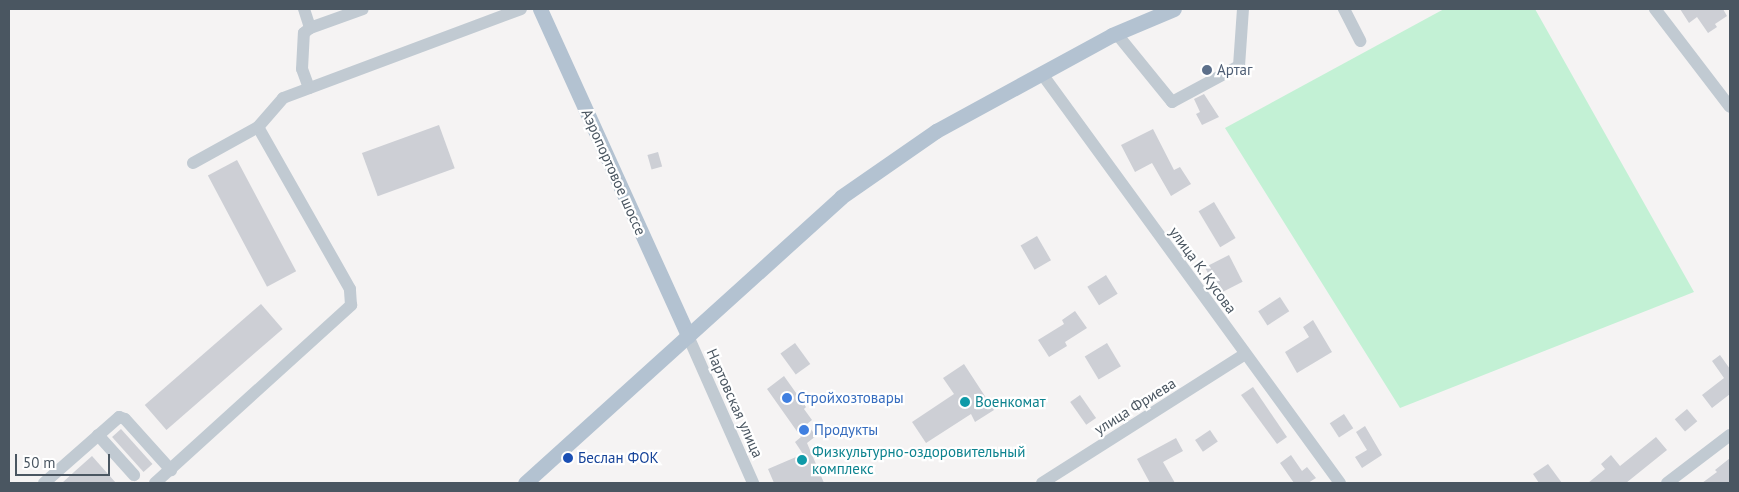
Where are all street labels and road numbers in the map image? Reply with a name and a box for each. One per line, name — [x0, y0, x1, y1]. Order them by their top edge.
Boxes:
street label: Аэропортовое шоссе — [578, 106, 650, 238]
street label: улица К. Кусова — [1165, 223, 1241, 317]
street label: Нартовская улица — [703, 346, 767, 460]
street label: улица Фриева — [1091, 374, 1179, 438]

